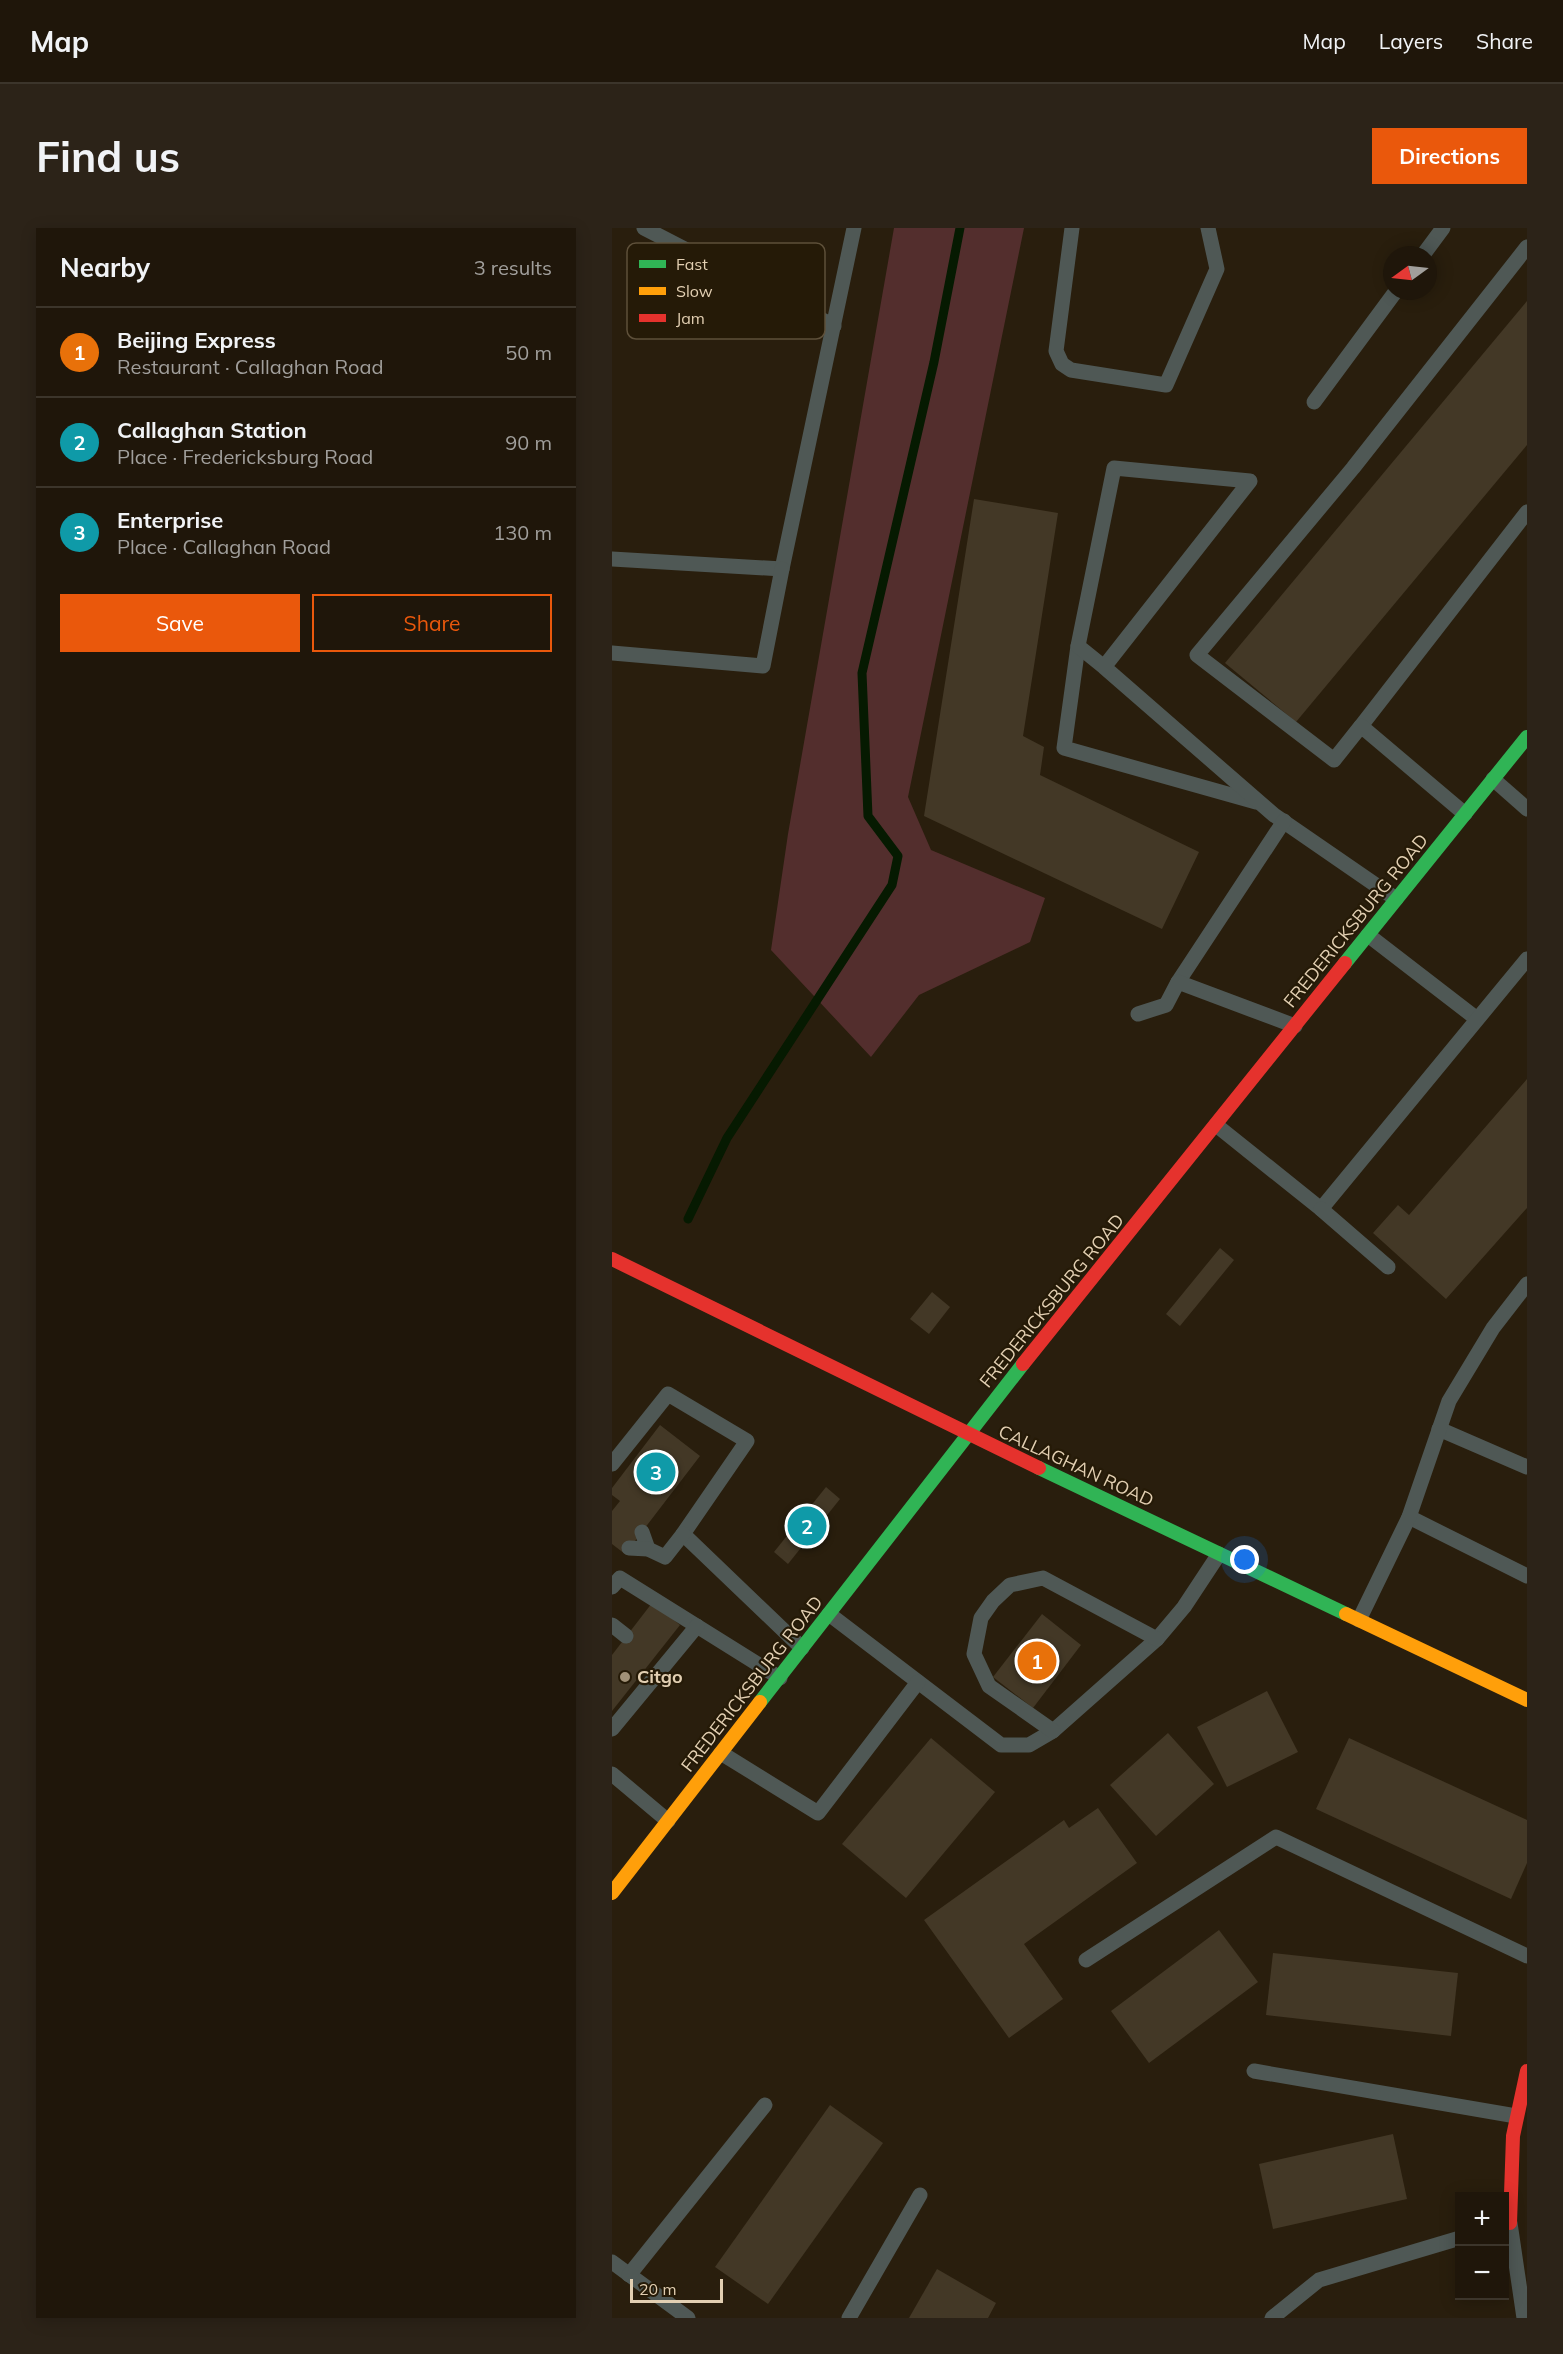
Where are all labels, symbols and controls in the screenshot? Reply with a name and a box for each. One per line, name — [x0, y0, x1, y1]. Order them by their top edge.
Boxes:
text: Map — [30, 24, 89, 59]
text: Map — [1303, 28, 1346, 54]
text: Layers — [1379, 28, 1443, 54]
text: Share — [1476, 28, 1533, 54]
button: Directions — [1372, 128, 1527, 184]
text: Find us — [36, 130, 180, 183]
legend — [627, 243, 825, 339]
north arrow — [1383, 246, 1437, 300]
text: Nearby — [60, 251, 150, 284]
text: Fast — [676, 254, 708, 274]
text: 3 results — [474, 255, 552, 280]
text: Slow — [676, 281, 713, 301]
text: Jam — [676, 308, 705, 328]
text: Beijing Express — [117, 326, 276, 354]
text: 1 — [74, 340, 86, 365]
text: 50 m — [505, 340, 552, 365]
text: Restaurant · Callaghan Road — [117, 354, 383, 379]
text: Callaghan Station — [117, 416, 307, 444]
text: 2 — [74, 430, 86, 455]
text: 90 m — [505, 430, 552, 455]
text: Place · Fredericksburg Road — [117, 444, 373, 469]
text: Enterprise — [117, 506, 223, 534]
text: 3 — [74, 520, 86, 545]
text: 130 m — [493, 520, 552, 545]
text: Place · Callaghan Road — [117, 534, 331, 559]
button: Save — [60, 594, 300, 652]
button: Share — [312, 594, 552, 652]
street label: FREDERICKSBURG ROAD — [1278, 829, 1433, 1012]
street label: FREDERICKSBURG ROAD — [974, 1209, 1129, 1392]
street label: CALLAGHAN ROAD — [995, 1420, 1157, 1512]
pin: 3 — [636, 1450, 675, 1494]
pin: 2 — [788, 1504, 826, 1548]
your location — [1230, 1545, 1259, 1574]
street label: FREDERICKSBURG ROAD — [676, 1591, 827, 1776]
pin: 1 — [1018, 1638, 1056, 1684]
place label: Citgo — [637, 1665, 683, 1688]
marker: Citgo — [618, 1670, 632, 1684]
map controls — [1455, 2192, 1509, 2300]
button: + — [1455, 2192, 1509, 2246]
button: − — [1455, 2246, 1509, 2300]
scale bar — [630, 2276, 723, 2304]
text: 20 m — [639, 2279, 676, 2299]

